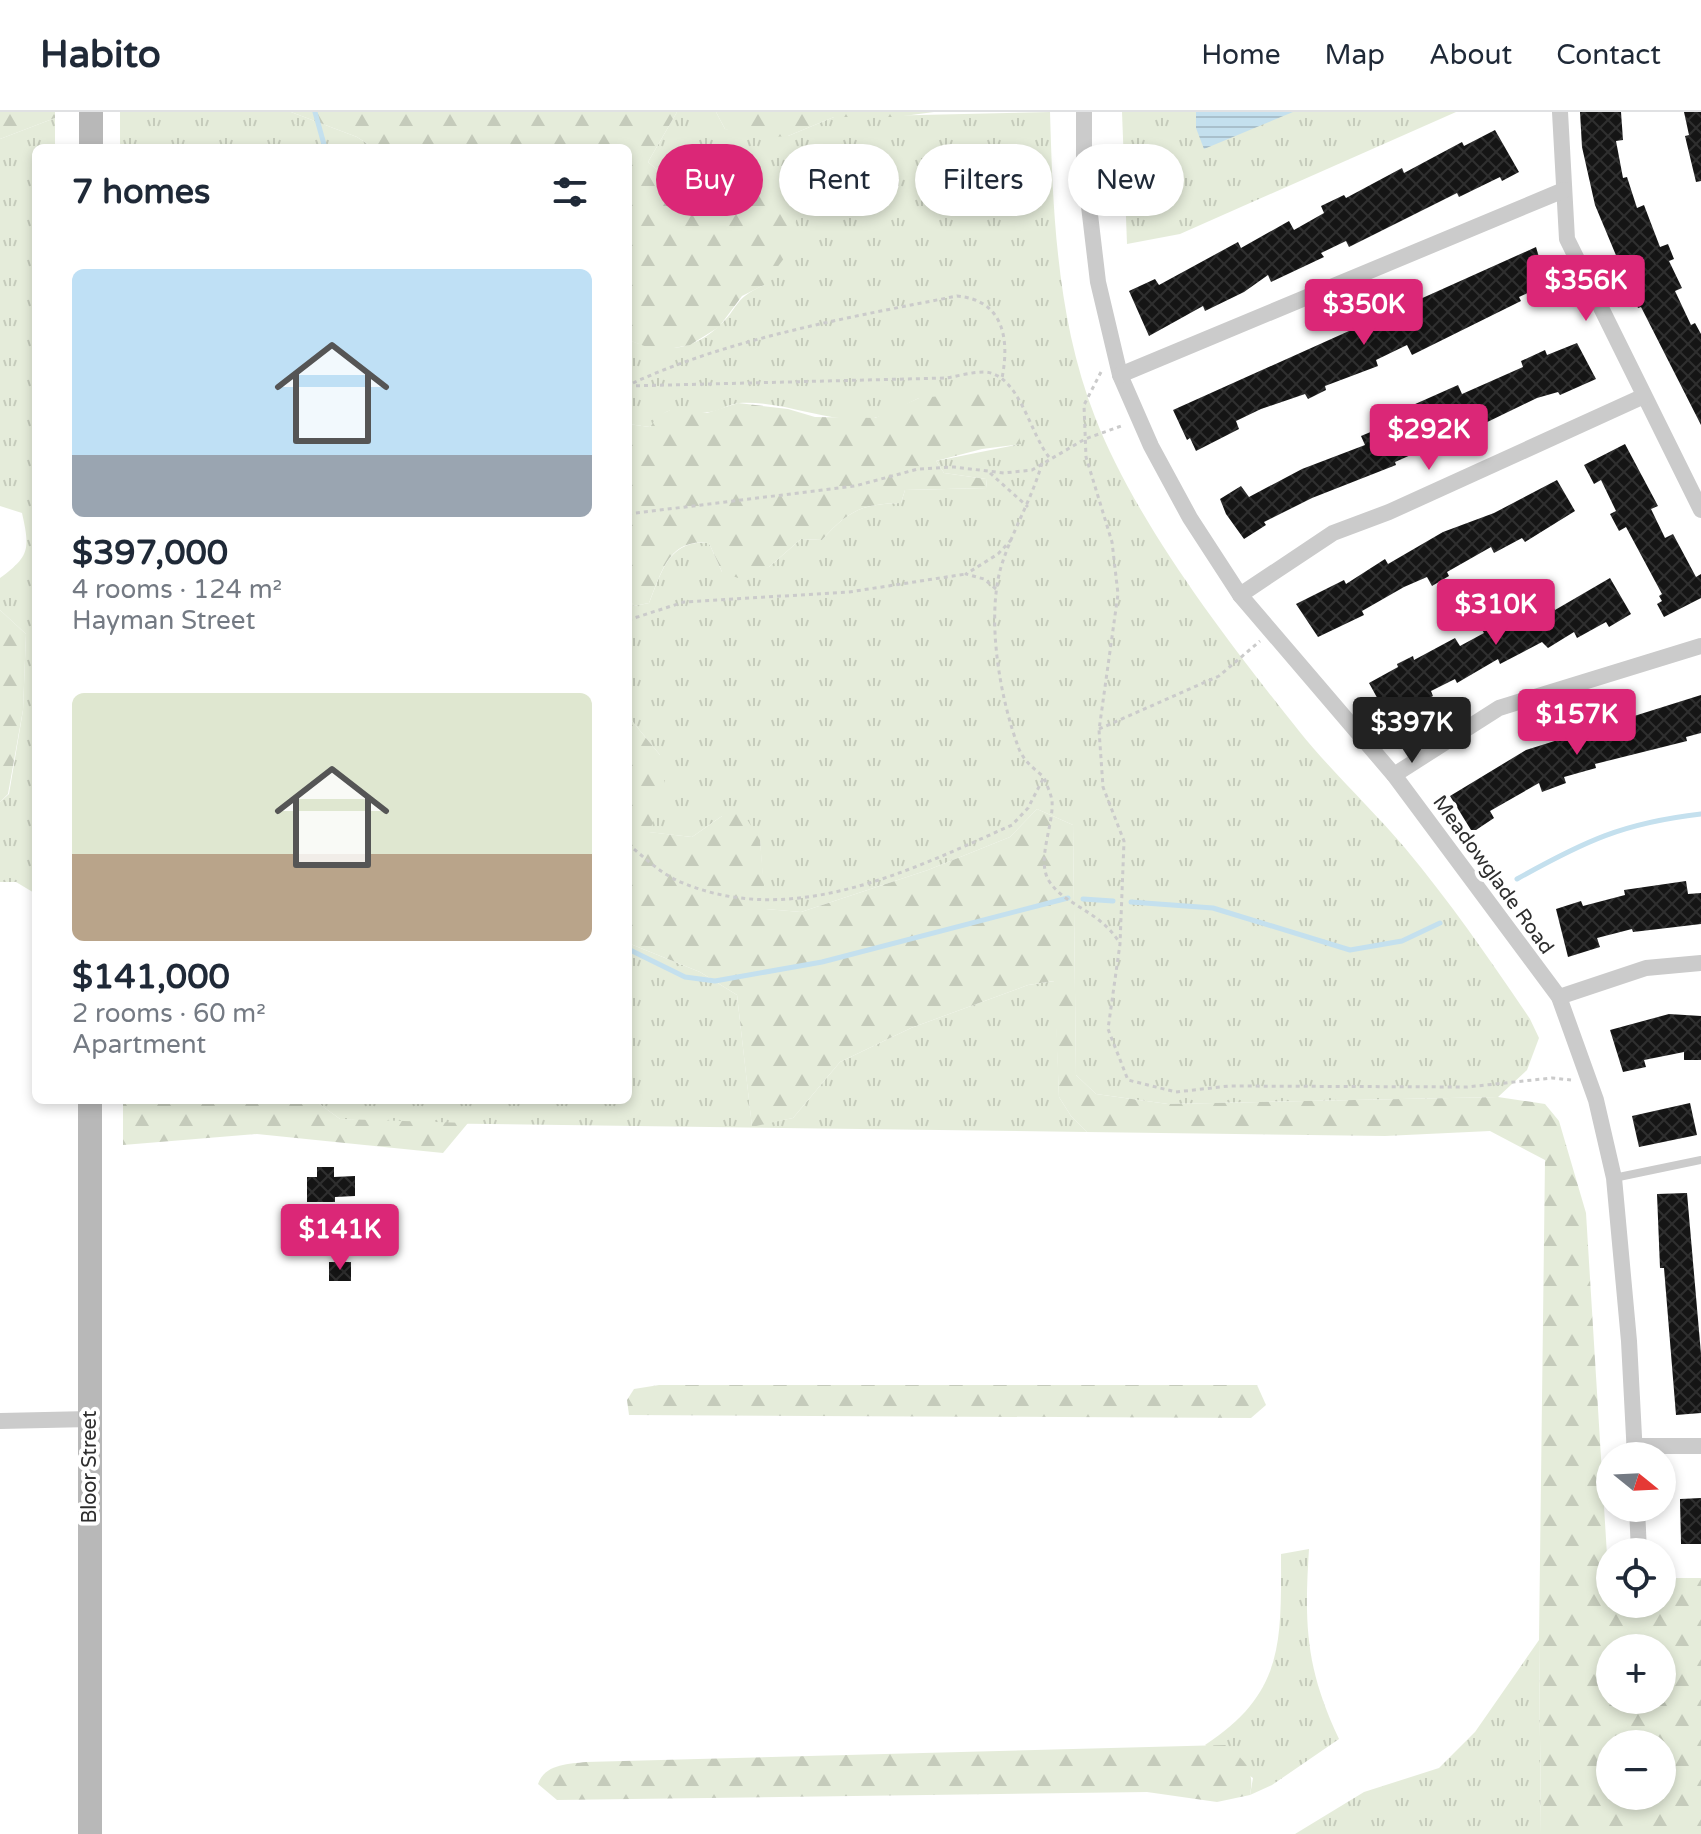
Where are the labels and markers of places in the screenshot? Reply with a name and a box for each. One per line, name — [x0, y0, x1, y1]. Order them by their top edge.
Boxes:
pin: $356K — [1530, 255, 1642, 323]
pin: $350K — [1308, 279, 1420, 347]
pin: $292K — [1373, 404, 1485, 472]
pin: $310K — [1440, 579, 1552, 647]
pin: $157K — [1521, 689, 1633, 757]
pin: $397K — [1356, 697, 1468, 765]
pin: $141K — [284, 1204, 396, 1272]

